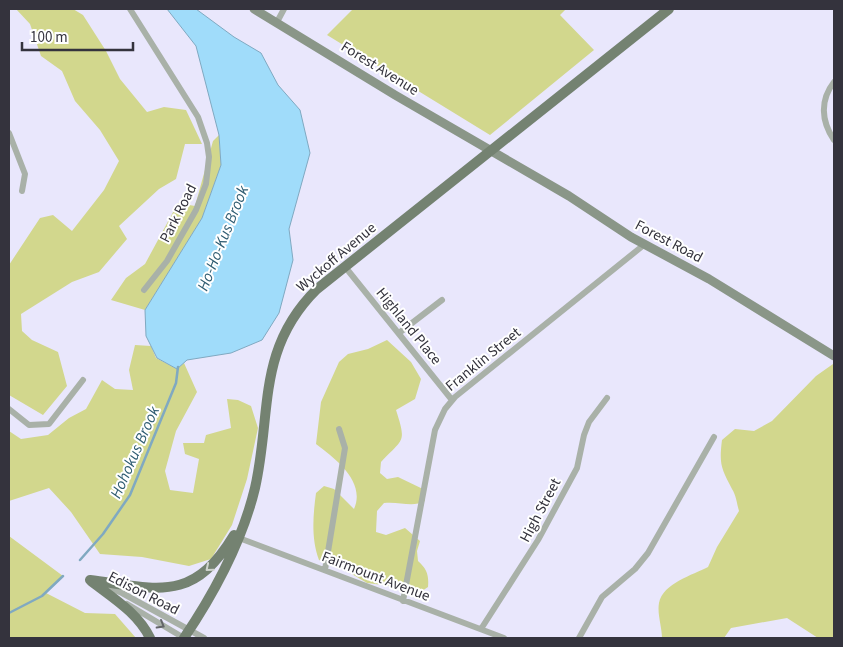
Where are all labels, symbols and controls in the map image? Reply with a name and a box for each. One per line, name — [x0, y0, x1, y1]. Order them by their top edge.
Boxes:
scale bar — [22, 20, 134, 52]
text: 100 m — [30, 27, 68, 48]
street label: Forest Avenue — [337, 36, 423, 101]
street label: Park Road — [155, 180, 202, 246]
water label: Ho-Ho-Kus Brook — [192, 182, 254, 294]
street label: Forest Road — [631, 215, 706, 268]
street label: Wyckoff Avenue — [292, 218, 381, 297]
street label: Highland Place — [371, 283, 446, 369]
street label: Franklin Street — [441, 322, 525, 396]
water label: Hohokus Brook — [105, 403, 165, 502]
street label: High Street — [515, 474, 566, 546]
street label: Fairmount Avenue — [319, 546, 433, 607]
one-way arrow — [206, 562, 215, 570]
street label: Edison Road — [104, 566, 183, 620]
one-way arrow — [156, 618, 165, 628]

